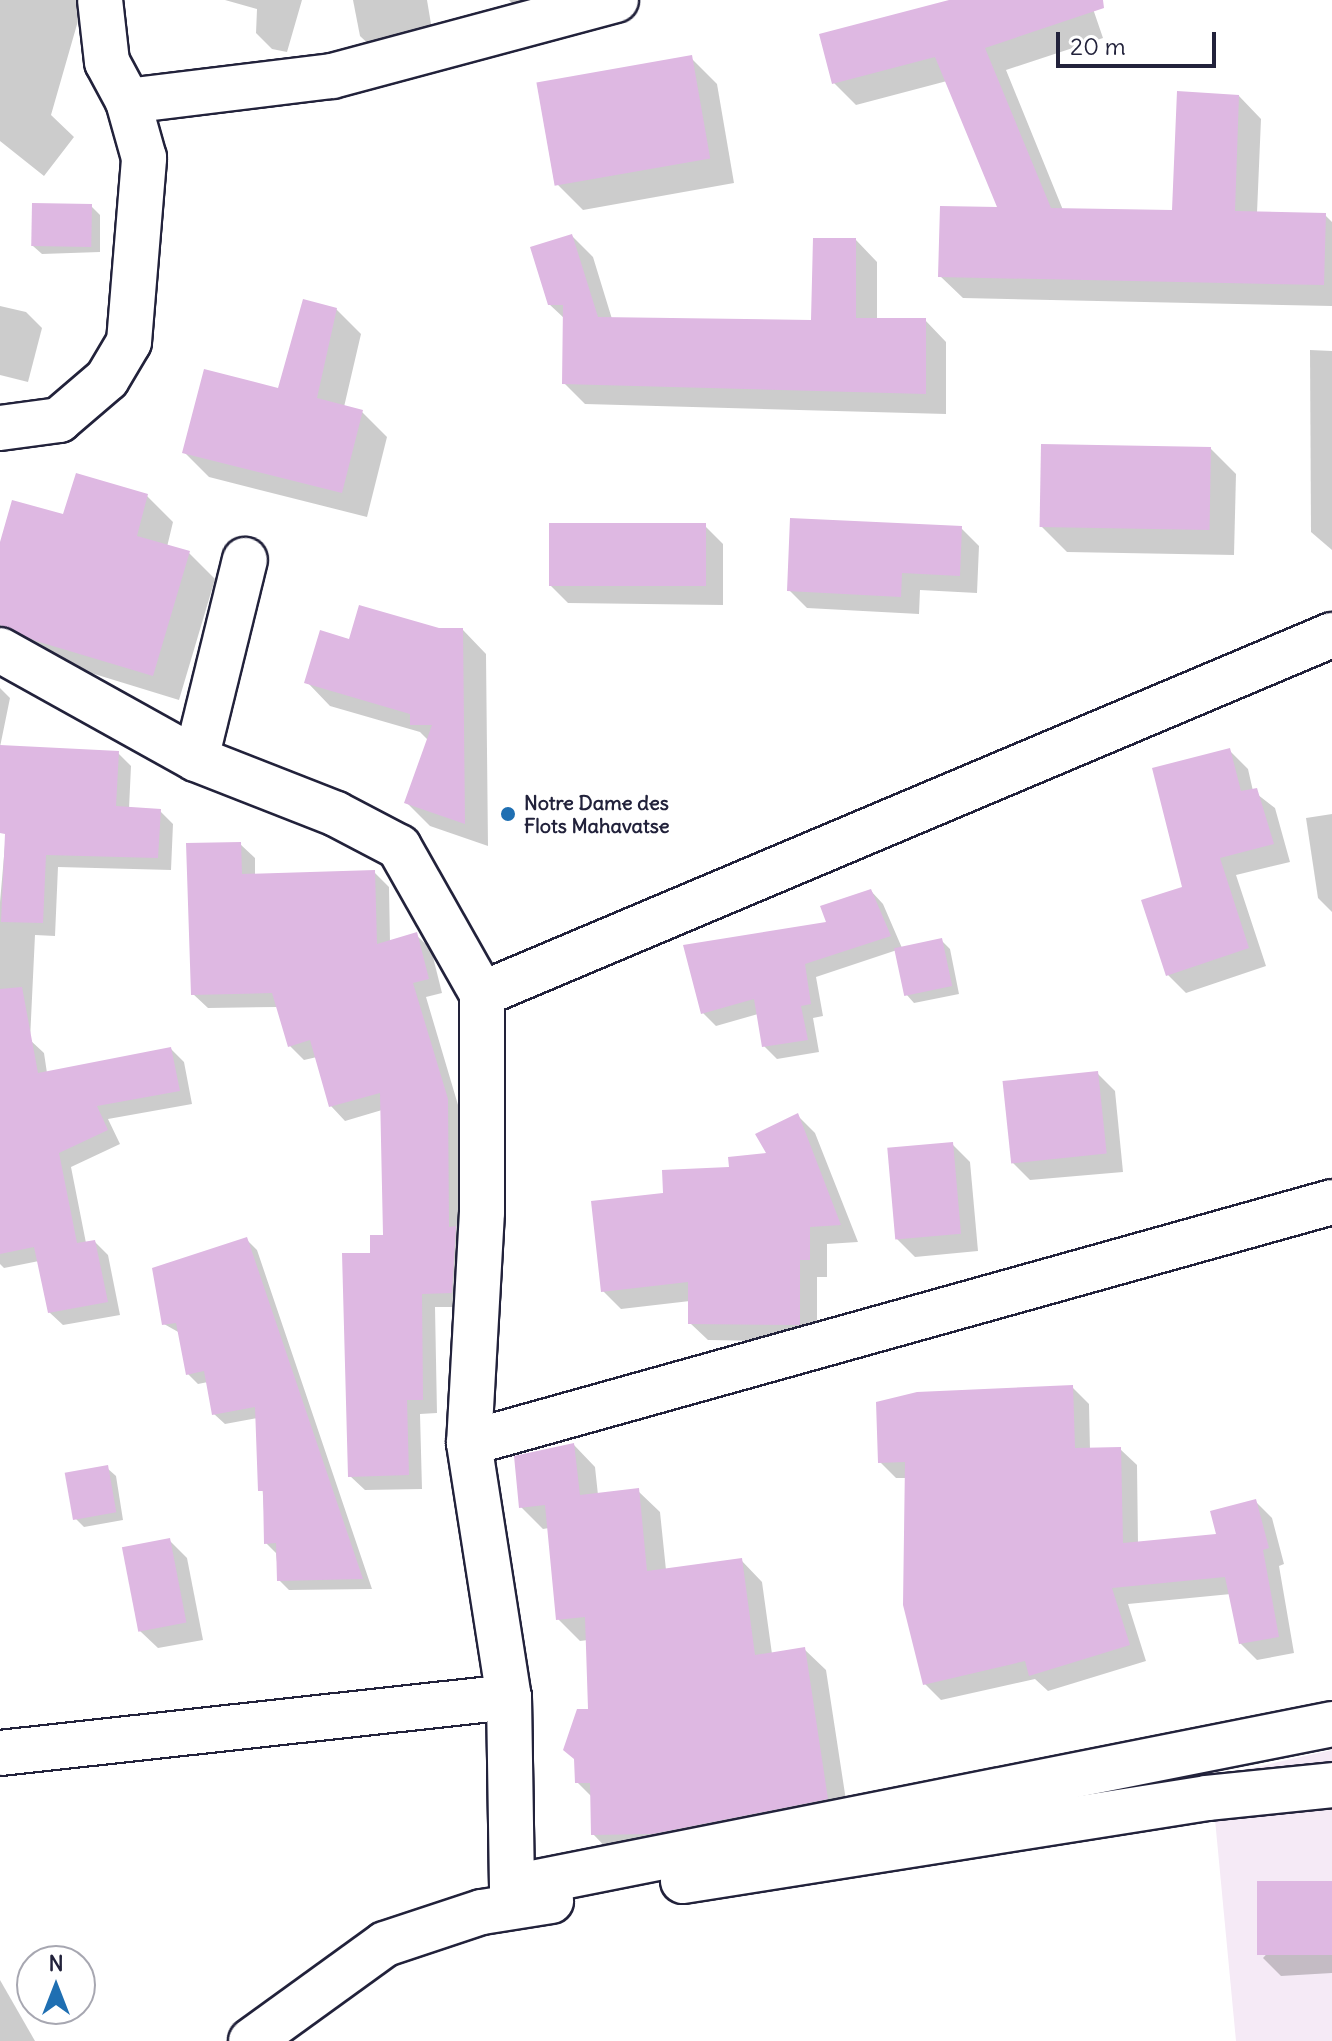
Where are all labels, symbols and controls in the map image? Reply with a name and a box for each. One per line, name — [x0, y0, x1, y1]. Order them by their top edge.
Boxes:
scale bar — [1060, 16, 1220, 66]
text: 20 m — [1070, 31, 1126, 61]
place label: Notre Dame des Flots Mahavatse — [524, 790, 670, 837]
marker: Notre Dame des Flots Mahavatse — [499, 805, 517, 823]
north arrow — [16, 1945, 96, 2025]
text: N — [48, 1949, 64, 1977]

